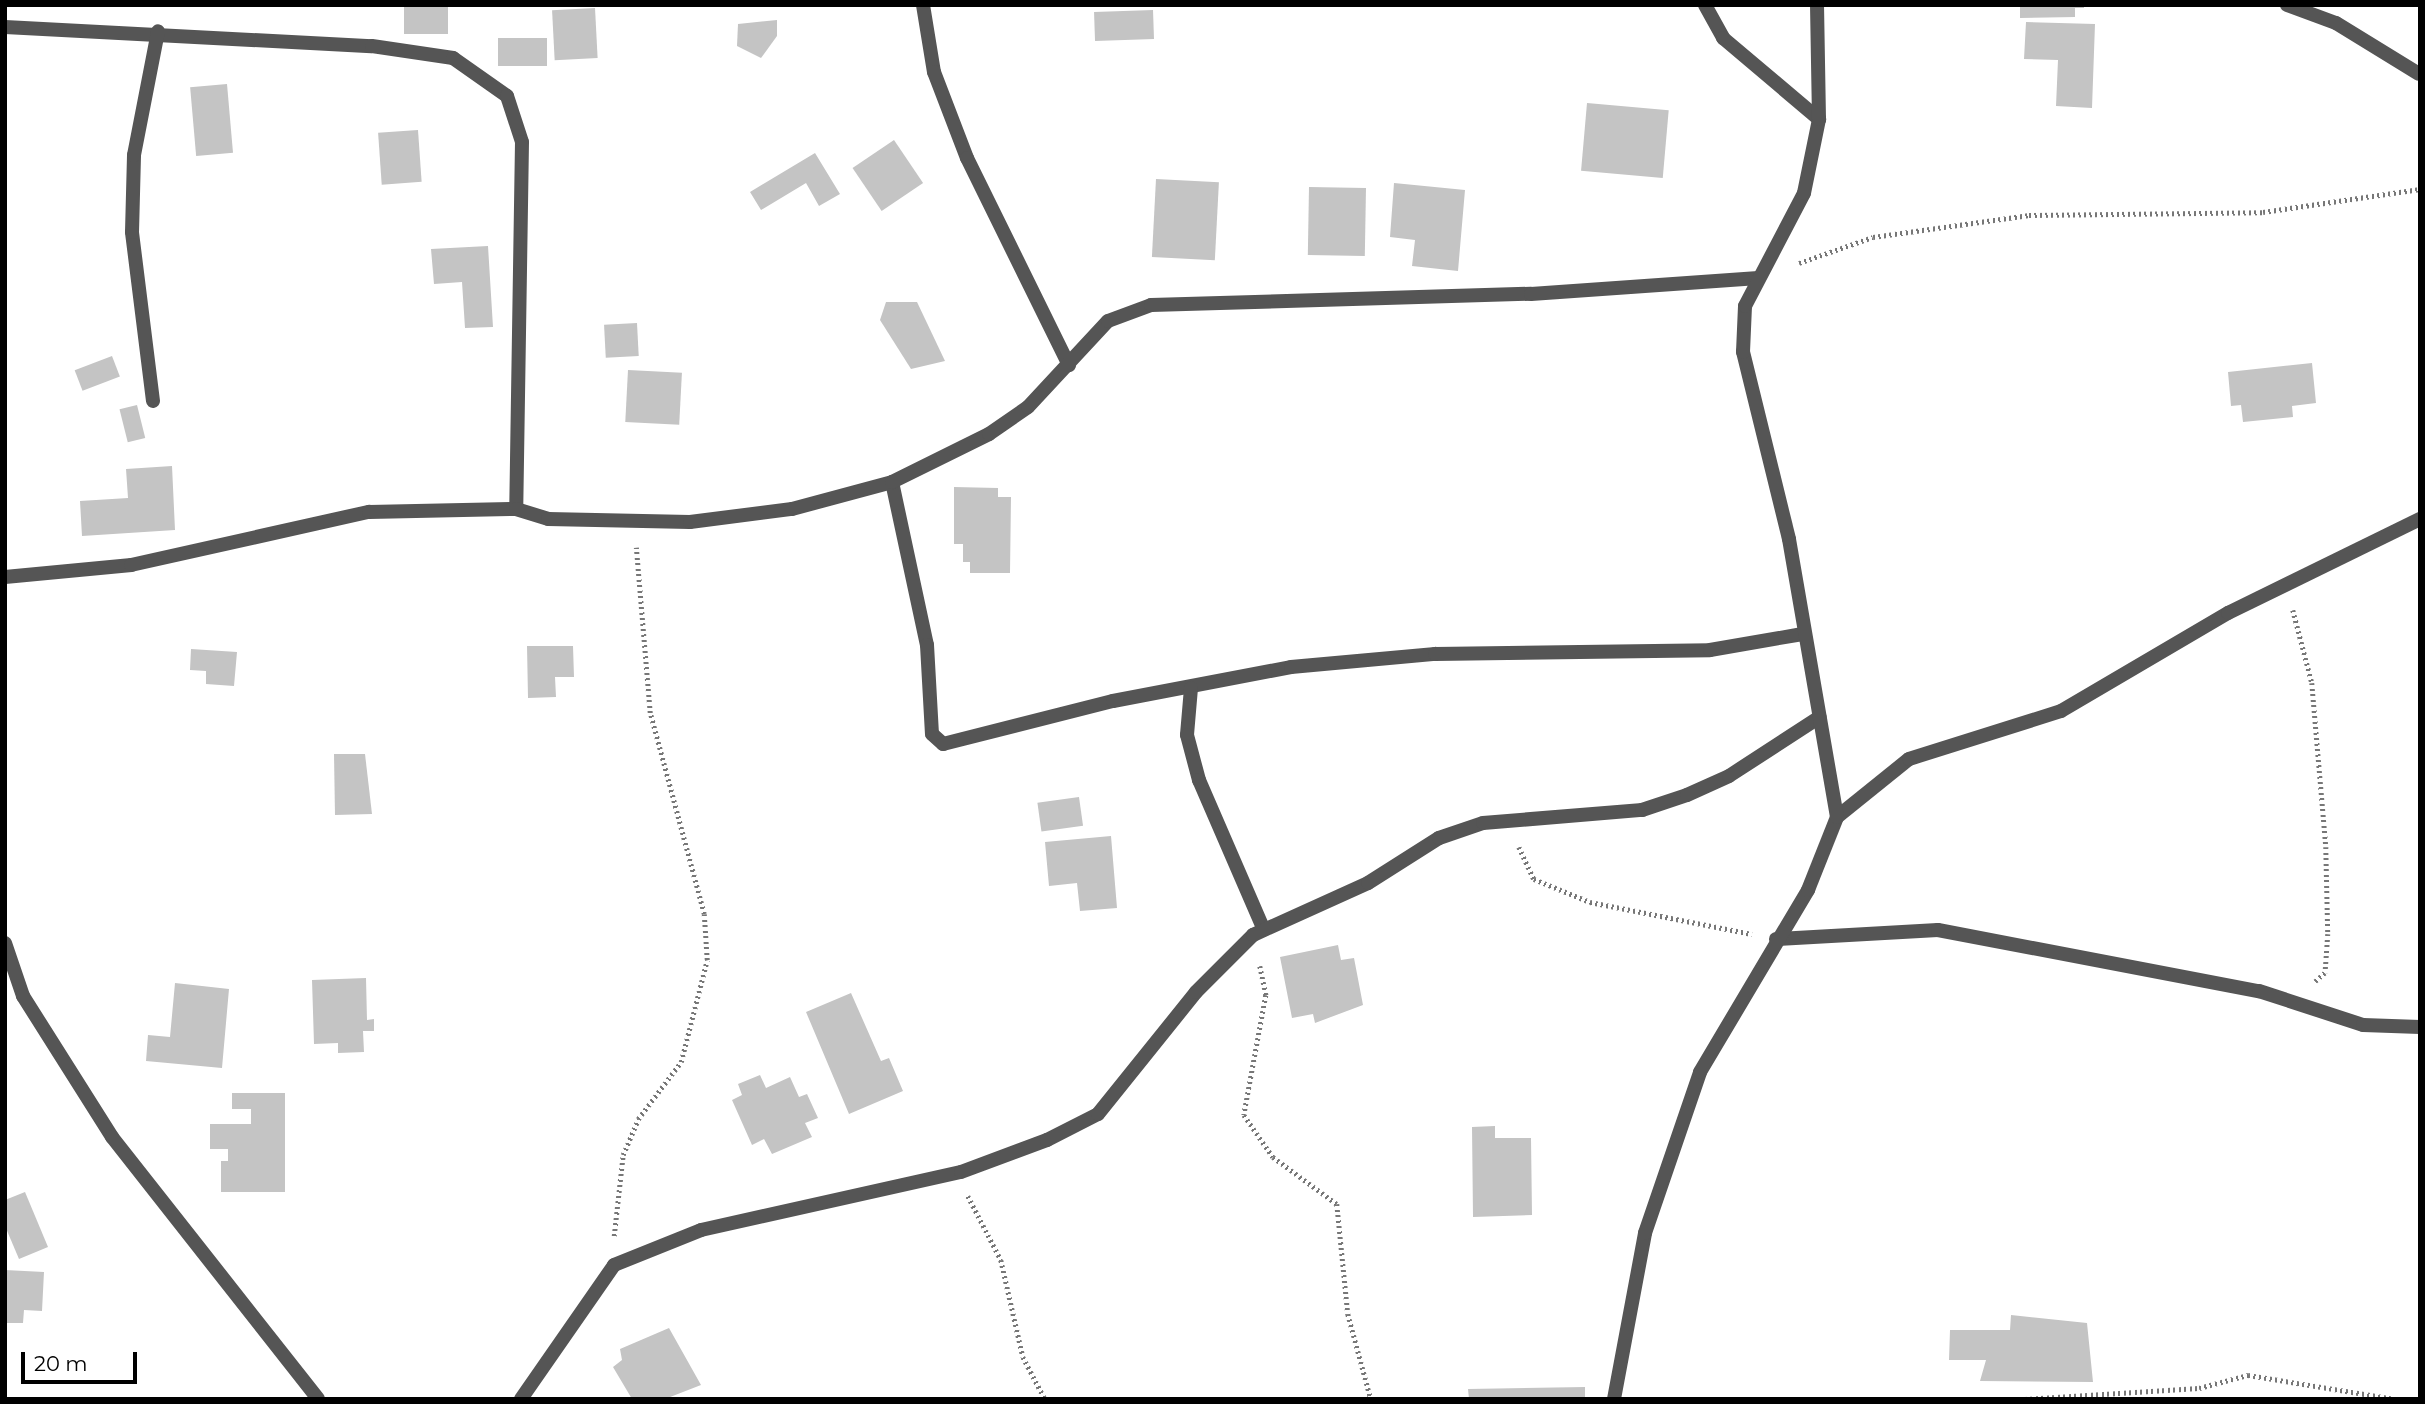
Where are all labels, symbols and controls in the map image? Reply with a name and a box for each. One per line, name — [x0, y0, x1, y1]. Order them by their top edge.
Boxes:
scale bar — [24, 1338, 140, 1382]
text: 20 m — [34, 1351, 88, 1376]

